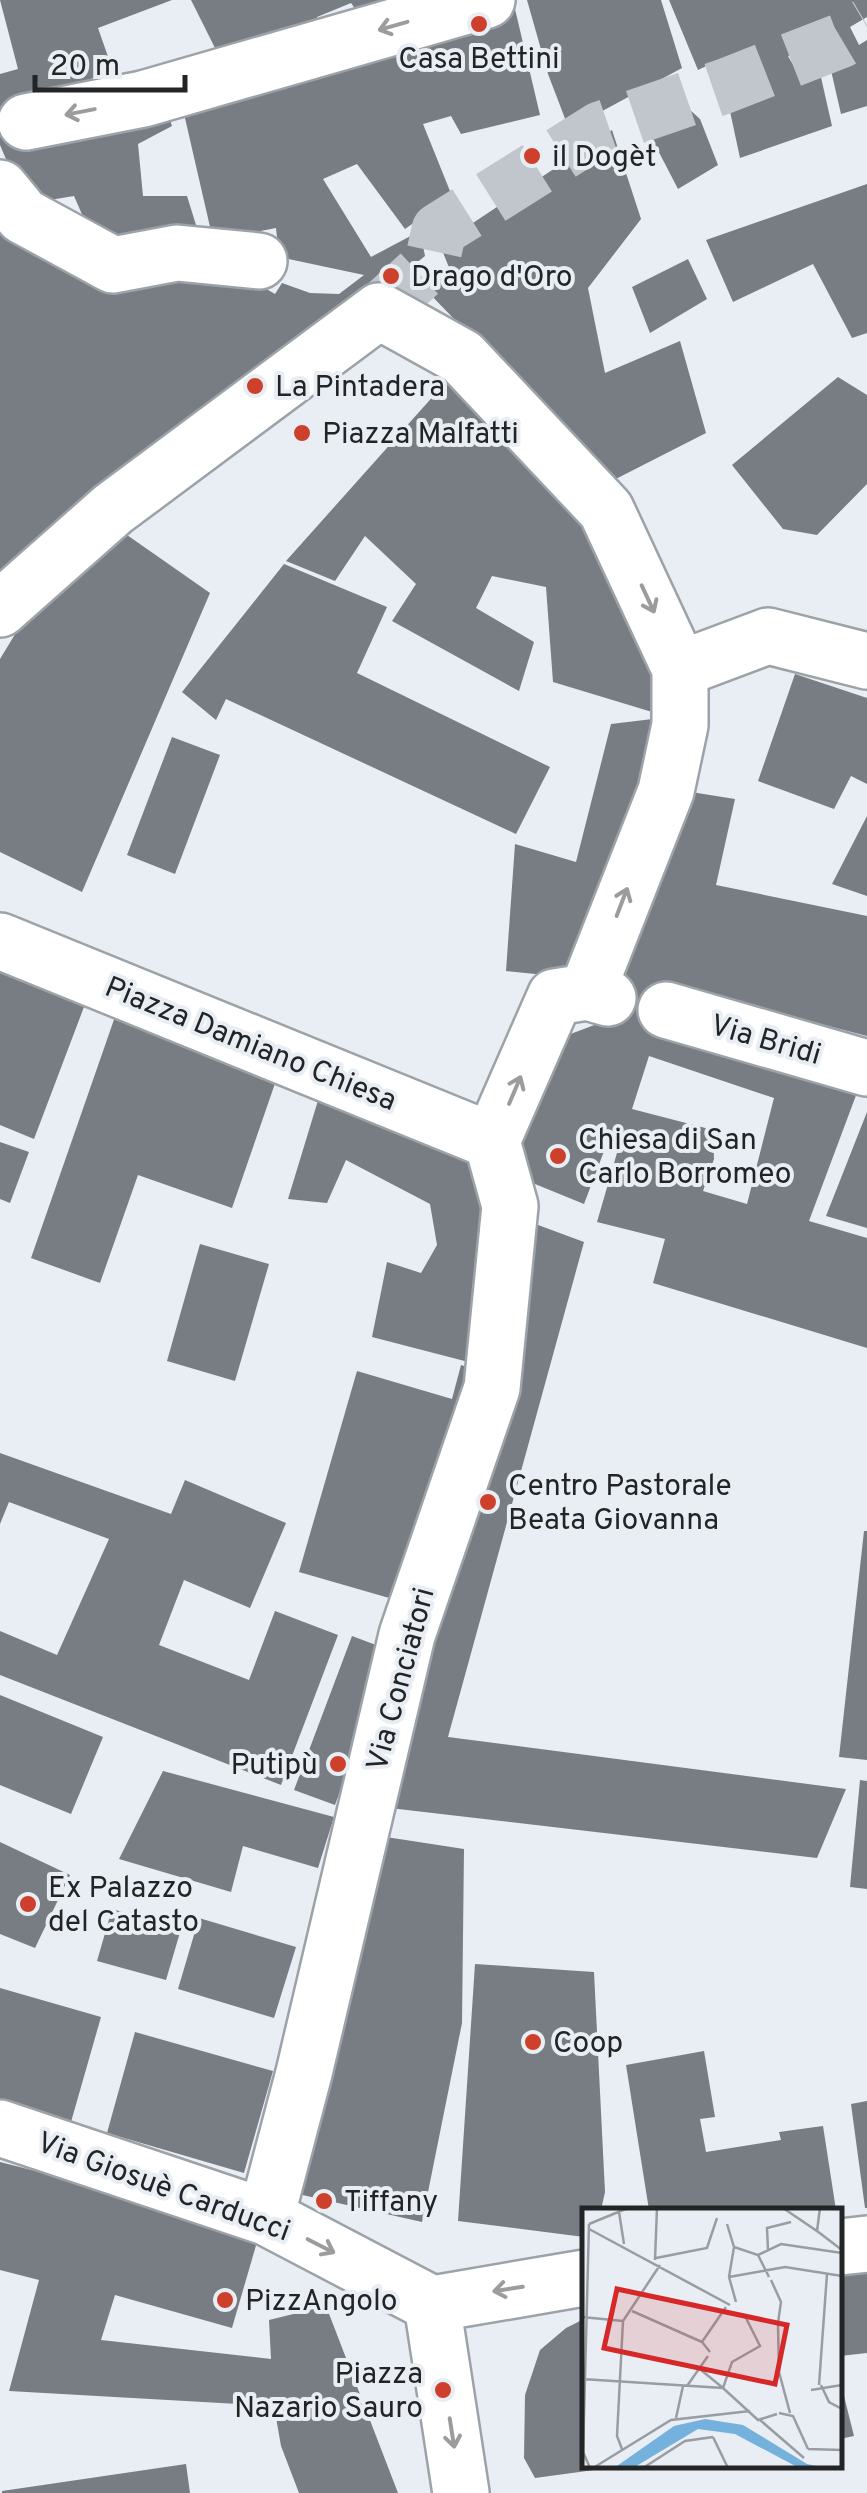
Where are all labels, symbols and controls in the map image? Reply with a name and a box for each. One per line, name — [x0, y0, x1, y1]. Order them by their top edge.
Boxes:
marker: Casa Bettini — [468, 13, 490, 35]
one-way arrow — [378, 18, 409, 36]
scale bar — [35, 30, 185, 92]
place label: Casa Bettini — [398, 42, 560, 79]
text: 20 m — [50, 49, 120, 86]
one-way arrow — [65, 103, 97, 122]
place label: il Dogèt — [552, 140, 657, 177]
marker: il Dogèt — [521, 145, 543, 167]
place label: Drago d'Oro — [411, 260, 572, 297]
marker: Drago d'Oro — [380, 265, 402, 287]
place label: La Pintadera — [275, 370, 445, 407]
marker: La Pintadera — [244, 375, 266, 397]
place label: Piazza Malfatti — [322, 417, 519, 454]
marker: Piazza Malfatti — [291, 422, 313, 444]
one-way arrow — [639, 583, 658, 613]
one-way arrow — [615, 887, 633, 917]
street label: Piazza Damiano Chiesa — [99, 970, 401, 1121]
street label: Via Bridi — [706, 1008, 825, 1075]
one-way arrow — [507, 1075, 525, 1106]
place label: Chiesa di San Carlo Borromeo — [578, 1123, 792, 1194]
marker: Chiesa di San Carlo Borromeo — [547, 1145, 569, 1167]
place label: Centro Pastorale Beata Giovanna — [508, 1469, 732, 1540]
marker: Centro Pastorale Beata Giovanna — [477, 1491, 499, 1513]
street label: Via Conciatori — [360, 1584, 445, 1775]
place label: Putipù — [230, 1748, 318, 1785]
marker: Putipù — [327, 1753, 349, 1775]
place label: Ex Palazzo del Catasto — [48, 1871, 199, 1942]
marker: Ex Palazzo del Catasto — [17, 1893, 39, 1915]
place label: Coop — [553, 2026, 623, 2063]
marker: Coop — [522, 2031, 544, 2053]
street label: Via Giosuè Carducci — [31, 2125, 295, 2251]
place label: Tiffany — [344, 2185, 438, 2222]
marker: Tiffany — [313, 2190, 335, 2212]
inset map — [582, 2208, 842, 2468]
one-way arrow — [305, 2237, 335, 2256]
one-way arrow — [492, 2280, 525, 2299]
place label: PizzAngolo — [245, 2284, 398, 2321]
marker: PizzAngolo — [214, 2289, 236, 2311]
place label: Piazza Nazario Sauro — [234, 2357, 423, 2428]
marker: Piazza Nazario Sauro — [432, 2379, 454, 2401]
one-way arrow — [444, 2416, 462, 2449]

